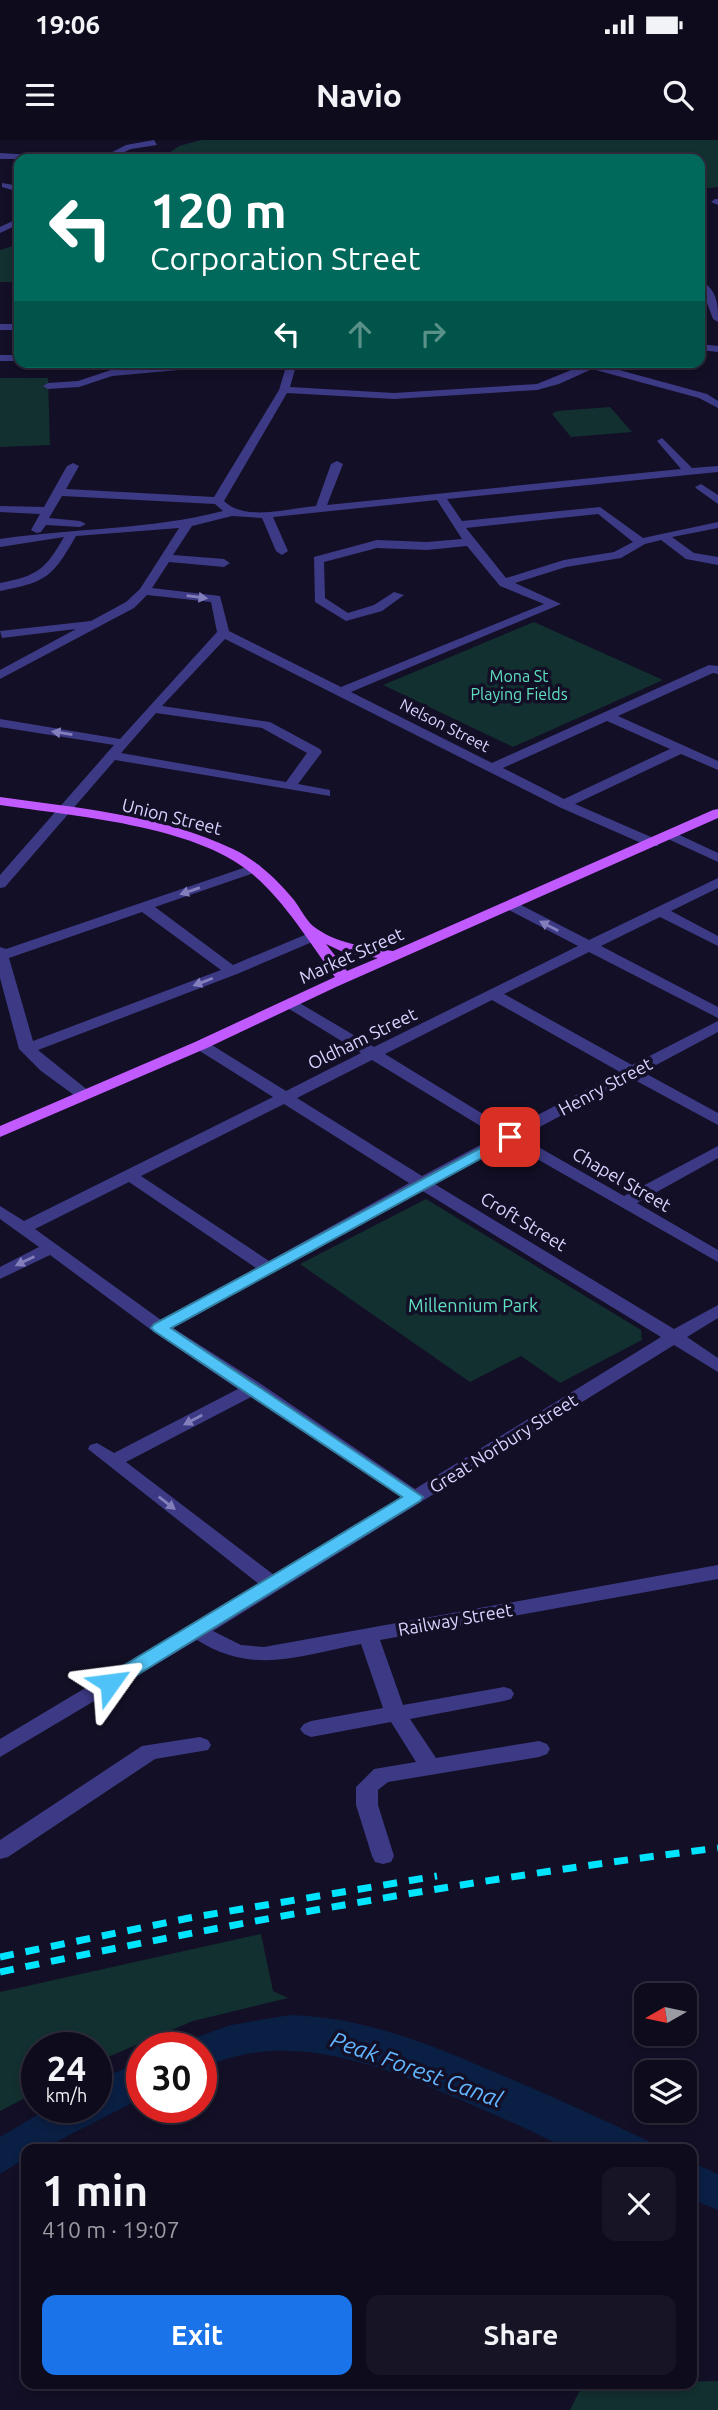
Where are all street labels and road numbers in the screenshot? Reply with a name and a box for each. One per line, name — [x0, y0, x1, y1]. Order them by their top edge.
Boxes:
street label: Nelson Street — [397, 695, 493, 756]
street label: Union Street — [120, 794, 224, 838]
street label: Market Street — [296, 923, 406, 987]
street label: Oldham Street — [304, 1003, 420, 1073]
street label: Henry Street — [555, 1053, 655, 1119]
street label: Chapel Street — [569, 1143, 675, 1215]
street label: Croft Street — [477, 1188, 571, 1254]
street label: Great Norbury Street — [425, 1389, 581, 1497]
street label: Railway Street — [396, 1599, 514, 1639]

